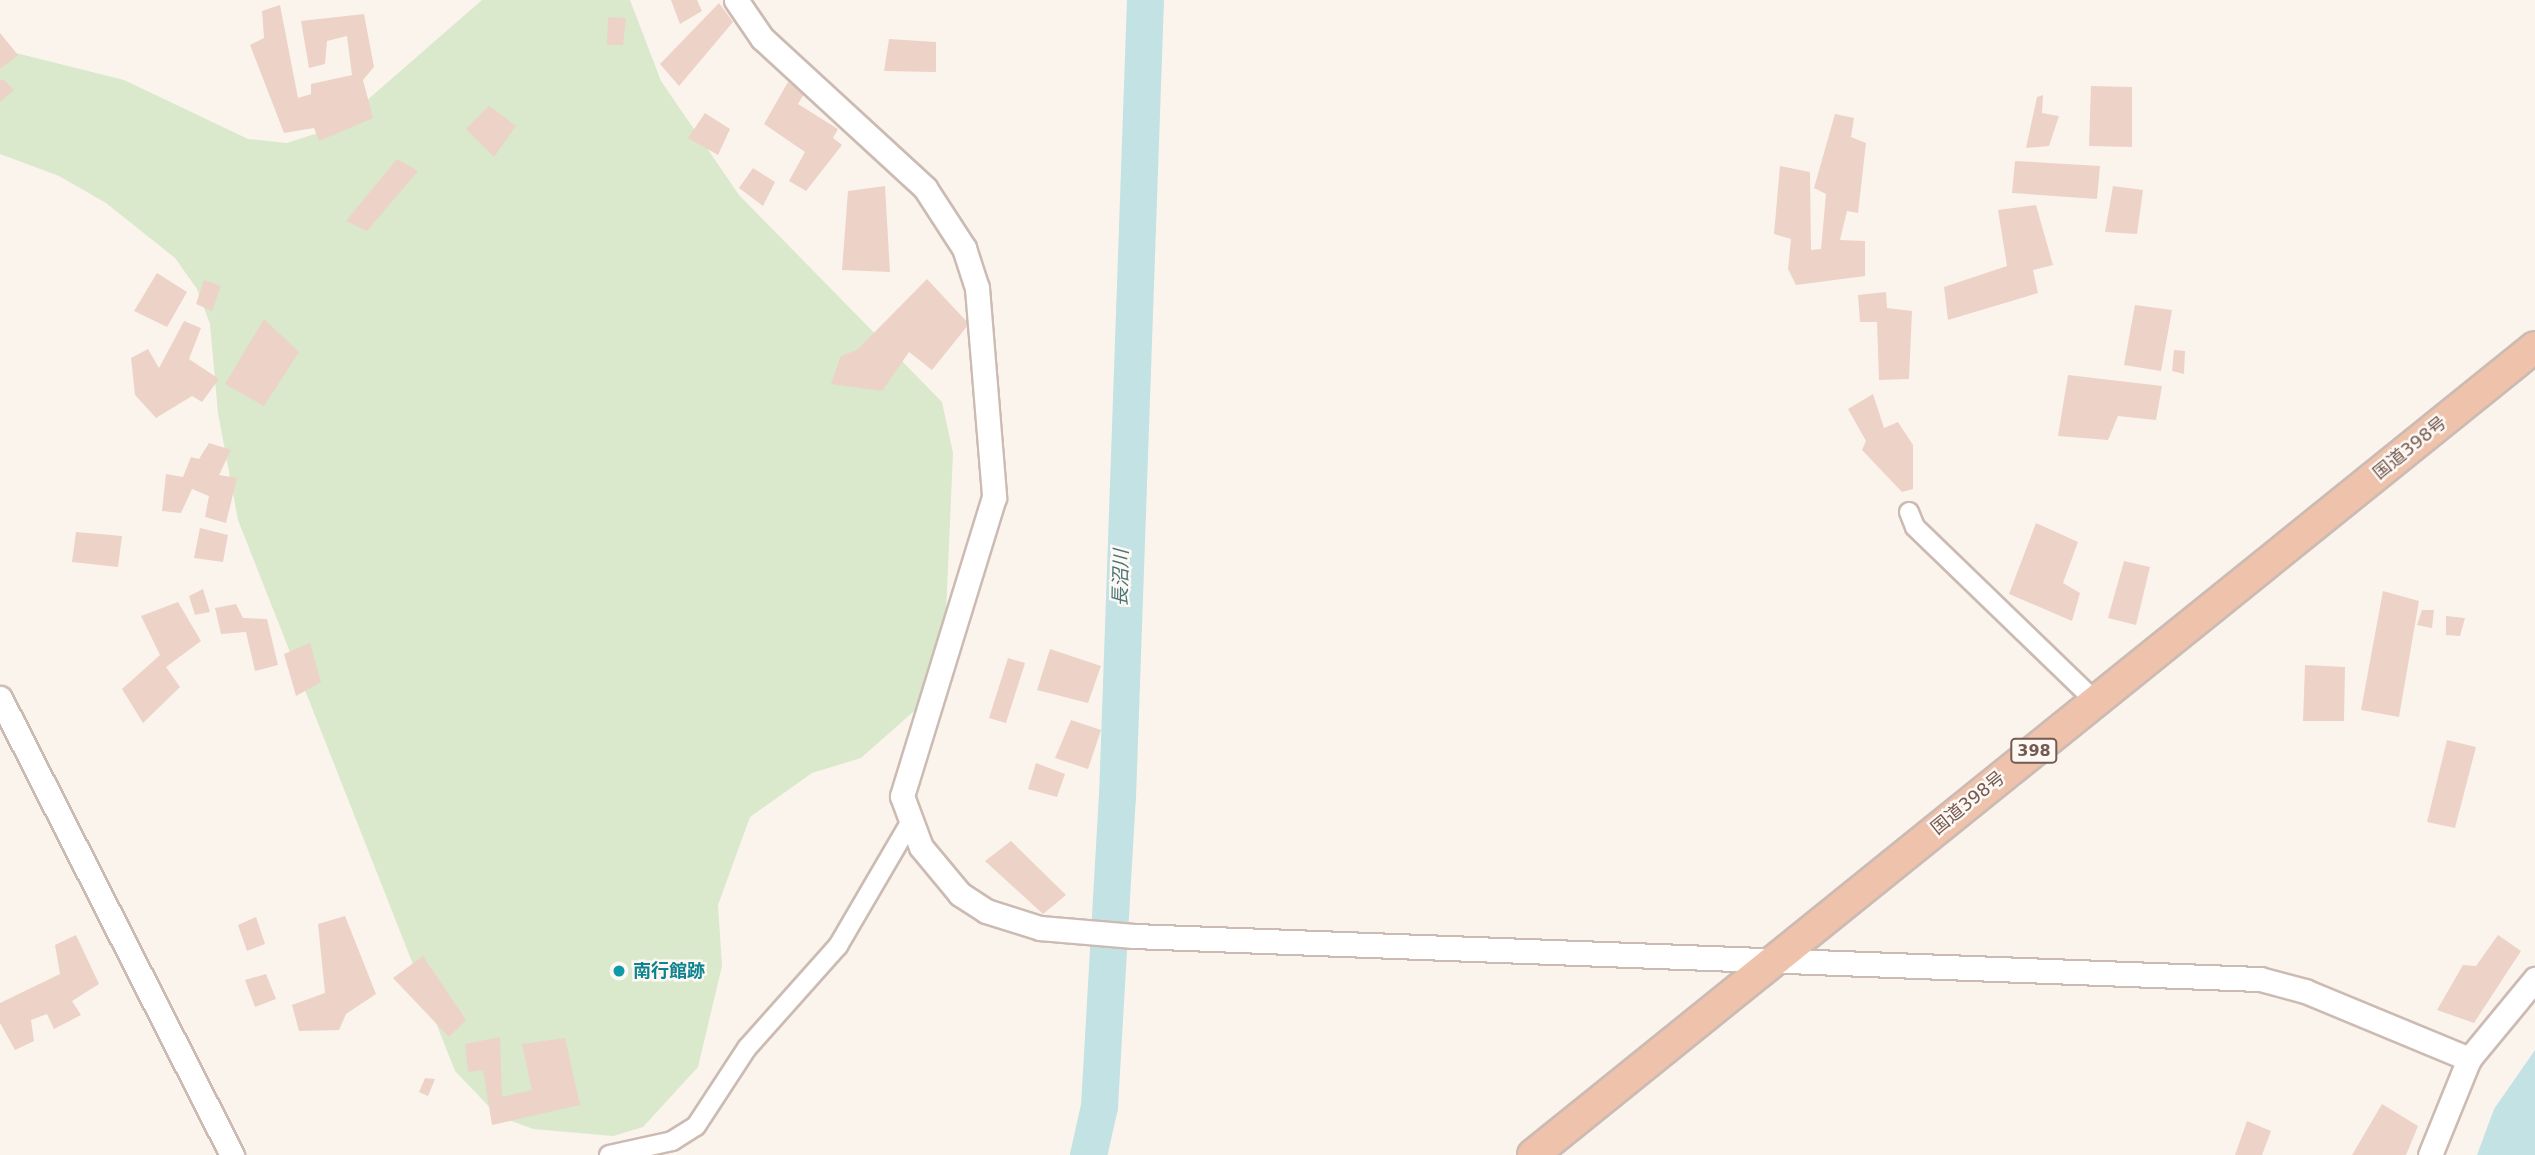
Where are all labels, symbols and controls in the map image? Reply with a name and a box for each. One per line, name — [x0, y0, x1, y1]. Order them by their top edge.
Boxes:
street label: 国道398号 — [2369, 412, 2451, 484]
water label: 長沼川 — [1109, 549, 1133, 607]
road number: 398 — [2010, 738, 2058, 764]
street label: 国道398号 — [1927, 767, 2009, 839]
place label: 南行館跡 — [633, 960, 705, 982]
marker: 南行館跡 — [611, 963, 627, 979]

